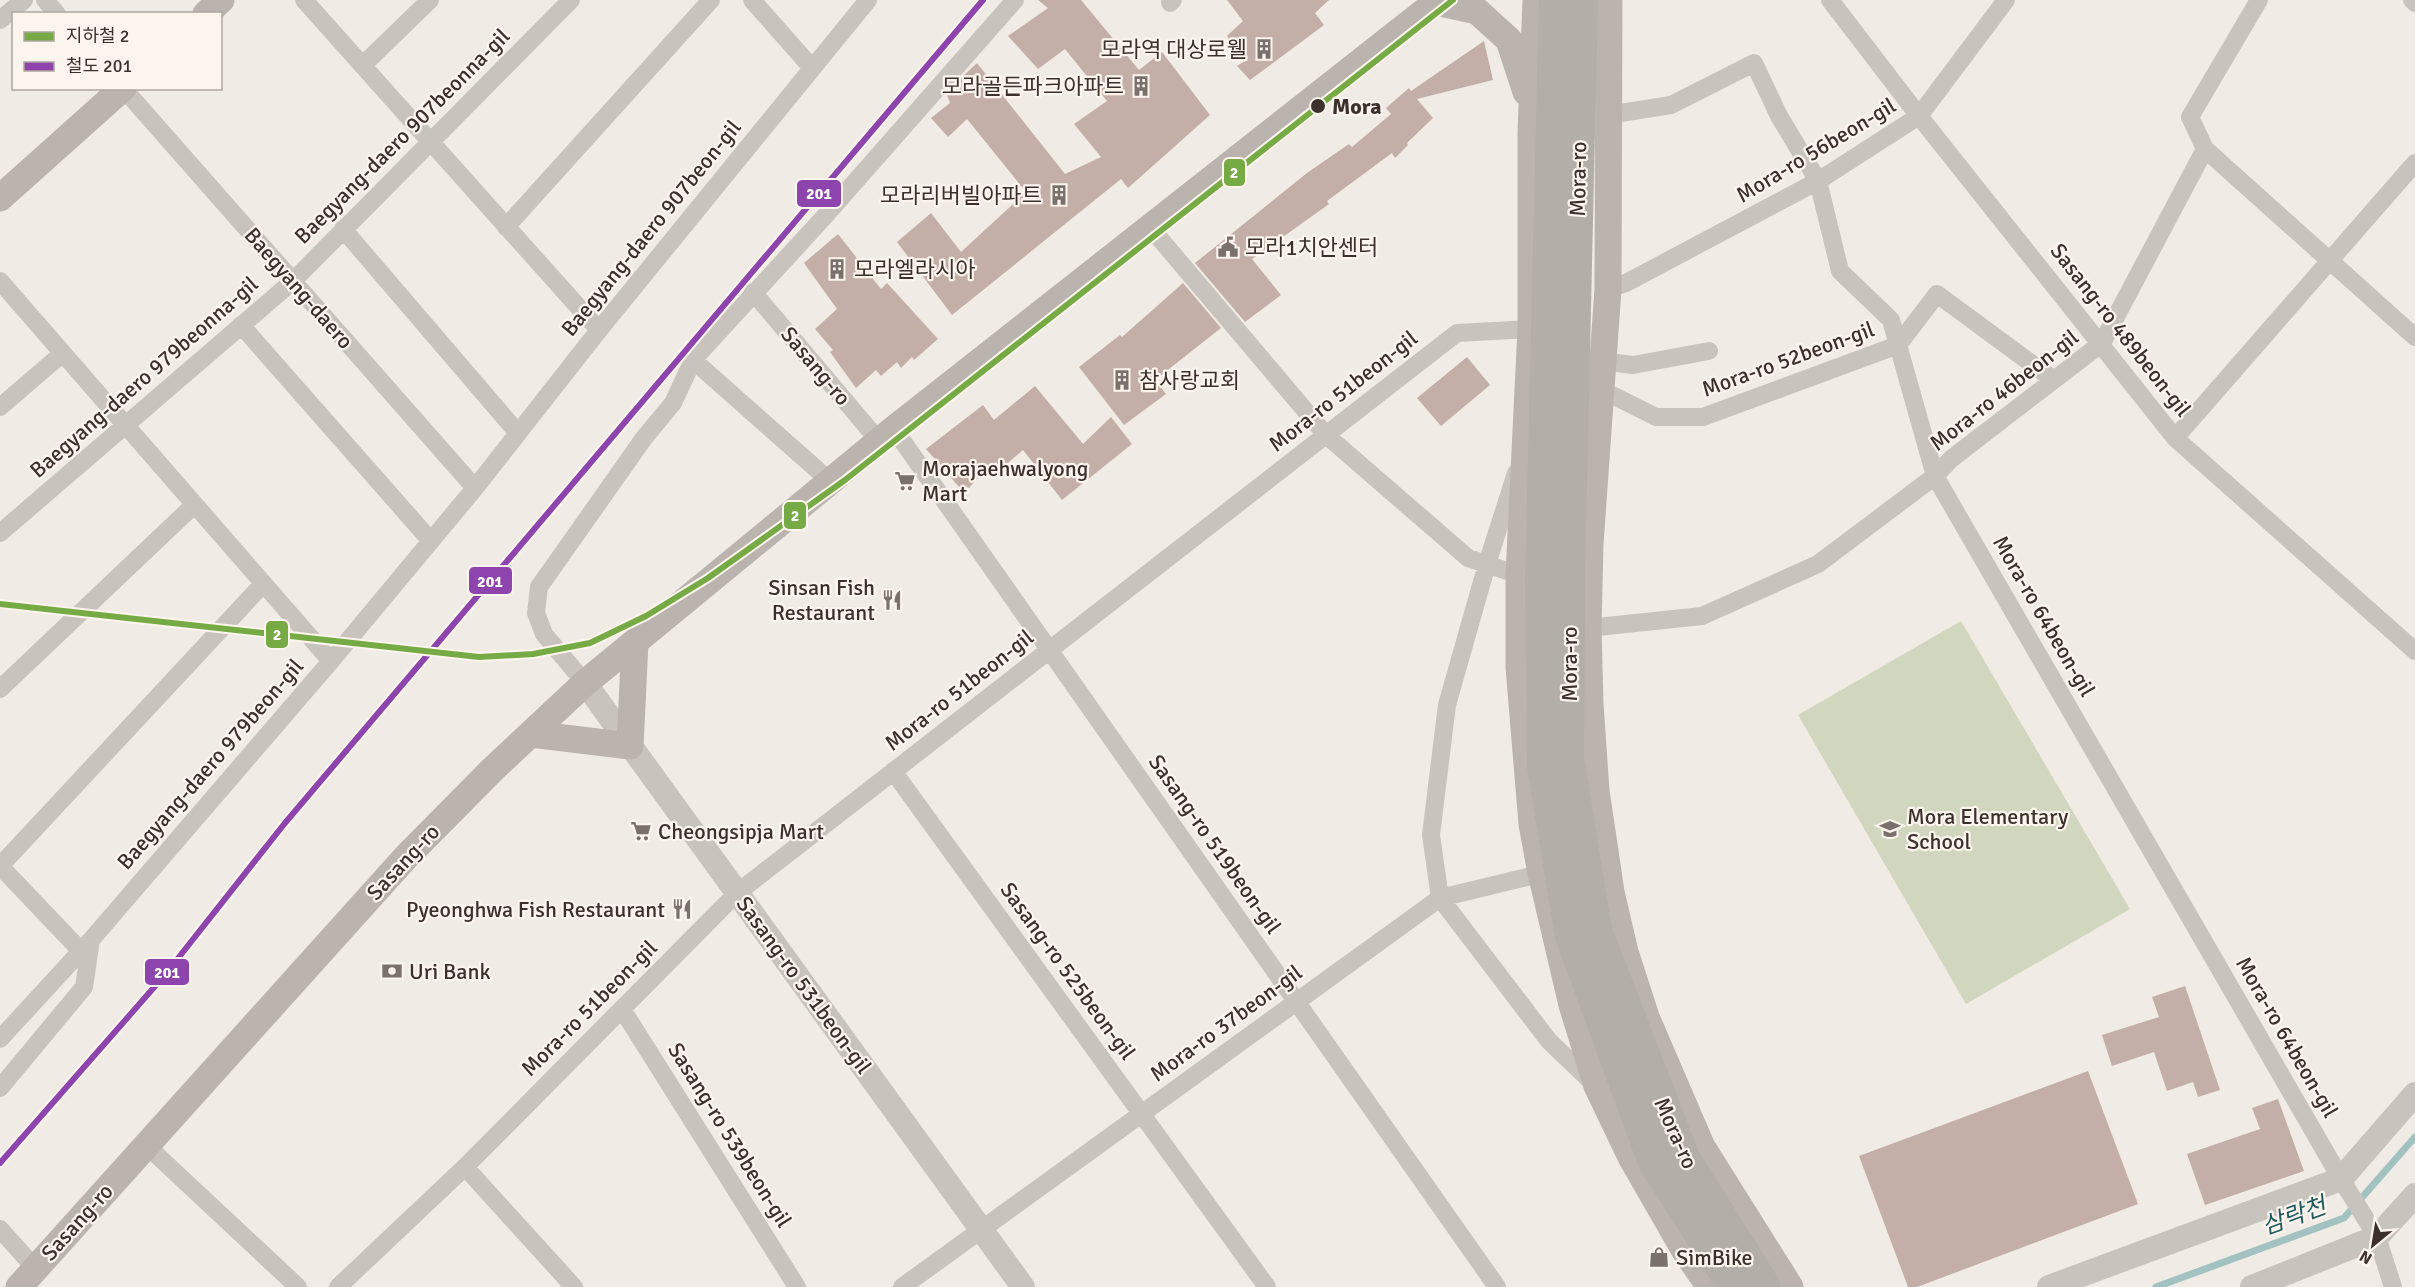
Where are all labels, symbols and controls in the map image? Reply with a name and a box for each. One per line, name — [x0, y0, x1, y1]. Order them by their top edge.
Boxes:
legend — [12, 12, 222, 90]
street label: Baegyang-daero 907beonna-gil — [289, 23, 515, 249]
text: 지하철 2 — [66, 25, 129, 47]
place label: 모라역 대상로웰 — [1100, 36, 1247, 63]
building icon: 모라역 대상로웰 — [1252, 37, 1276, 61]
text: 철도 201 — [66, 55, 132, 77]
place label: 모라골든파크아파트 — [942, 73, 1124, 100]
building icon: 모라골든파크아파트 — [1129, 74, 1153, 98]
street label: Mora-ro 56beon-gil — [1731, 92, 1901, 208]
place label: Mora — [1332, 93, 1382, 120]
marker: Mora — [1309, 97, 1327, 115]
street label: Baegyang-daero 907beon-gil — [555, 114, 747, 342]
street label: Mora-ro — [1564, 141, 1592, 217]
line badge: 2 — [1223, 158, 1246, 187]
text: 2 — [1230, 163, 1238, 183]
line badge: 201 — [796, 179, 842, 208]
place label: 모라리버빌아파트 — [880, 182, 1042, 209]
building icon: 모라리버빌아파트 — [1047, 183, 1071, 207]
text: 201 — [806, 184, 832, 204]
street label: Baegyang-daero — [239, 222, 359, 354]
place label: 모라1치안센터 — [1245, 234, 1378, 261]
public building icon: 모라1치안센터 — [1216, 235, 1240, 259]
street label: Sasang-ro 489beon-gil — [2045, 238, 2197, 422]
place label: 모라엘라시아 — [854, 256, 975, 283]
building icon: 모라엘라시아 — [825, 257, 849, 281]
street label: Baegyang-daero 979beonna-gil — [24, 270, 264, 484]
street label: Mora-ro 52beon-gil — [1698, 315, 1878, 403]
street label: Sasang-ro — [775, 321, 857, 411]
street label: Mora-ro 46beon-gil — [1924, 324, 2084, 456]
street label: Mora-ro 51beon-gil — [1263, 325, 1423, 457]
place label: 참사랑교회 — [1139, 367, 1240, 394]
building icon: 참사랑교회 — [1110, 368, 1134, 392]
place label: Morajaehwalyong Mart — [922, 455, 1088, 507]
supermarket icon: Morajaehwalyong Mart — [893, 469, 917, 493]
line badge: 2 — [783, 501, 807, 530]
text: 2 — [791, 506, 799, 526]
street label: Mora-ro 64beon-gil — [1987, 531, 2101, 701]
line badge: 201 — [468, 566, 513, 595]
text: 201 — [477, 572, 503, 592]
place label: Sinsan Fish Restaurant — [768, 574, 875, 626]
restaurant icon: Sinsan Fish Restaurant — [880, 588, 904, 612]
line badge: 2 — [265, 620, 289, 649]
street label: Mora-ro 51beon-gil — [879, 624, 1039, 756]
text: 2 — [273, 625, 281, 645]
street label: Mora-ro — [1556, 626, 1583, 702]
street label: Baegyang-daero 979beon-gil — [111, 653, 309, 875]
street label: Sasang-ro 519beon-gil — [1143, 749, 1287, 939]
place label: Mora Elementary School — [1907, 803, 2069, 855]
school or university icon: Mora Elementary School — [1878, 817, 1902, 841]
street label: Sasang-ro — [361, 818, 445, 906]
place label: Cheongsipja Mart — [658, 818, 824, 845]
supermarket icon: Cheongsipja Mart — [629, 819, 653, 843]
street label: Sasang-ro 525beon-gil — [995, 877, 1141, 1065]
street label: Sasang-ro 531beon-gil — [731, 891, 877, 1079]
place label: Pyeonghwa Fish Restaurant — [406, 896, 665, 923]
restaurant icon: Pyeonghwa Fish Restaurant — [670, 897, 694, 921]
street label: Mora-ro 51beon-gil — [515, 934, 663, 1082]
street label: Mora-ro 64beon-gil — [2230, 952, 2344, 1122]
line badge: 201 — [144, 958, 190, 986]
place label: Uri Bank — [409, 958, 491, 985]
bank icon: Uri Bank — [380, 959, 404, 983]
street label: Mora-ro 37beon-gil — [1145, 959, 1307, 1087]
text: 201 — [154, 963, 180, 983]
street label: Sasang-ro 539beon-gil — [662, 1038, 798, 1232]
street label: Mora-ro — [1648, 1093, 1704, 1173]
street label: Sasang-ro — [35, 1178, 119, 1266]
water label: 삼락천 — [2258, 1190, 2333, 1241]
north arrow — [2343, 1215, 2403, 1275]
place label: SimBike — [1676, 1244, 1753, 1271]
shop icon: SimBike — [1647, 1245, 1671, 1269]
text: N — [2356, 1246, 2376, 1269]

